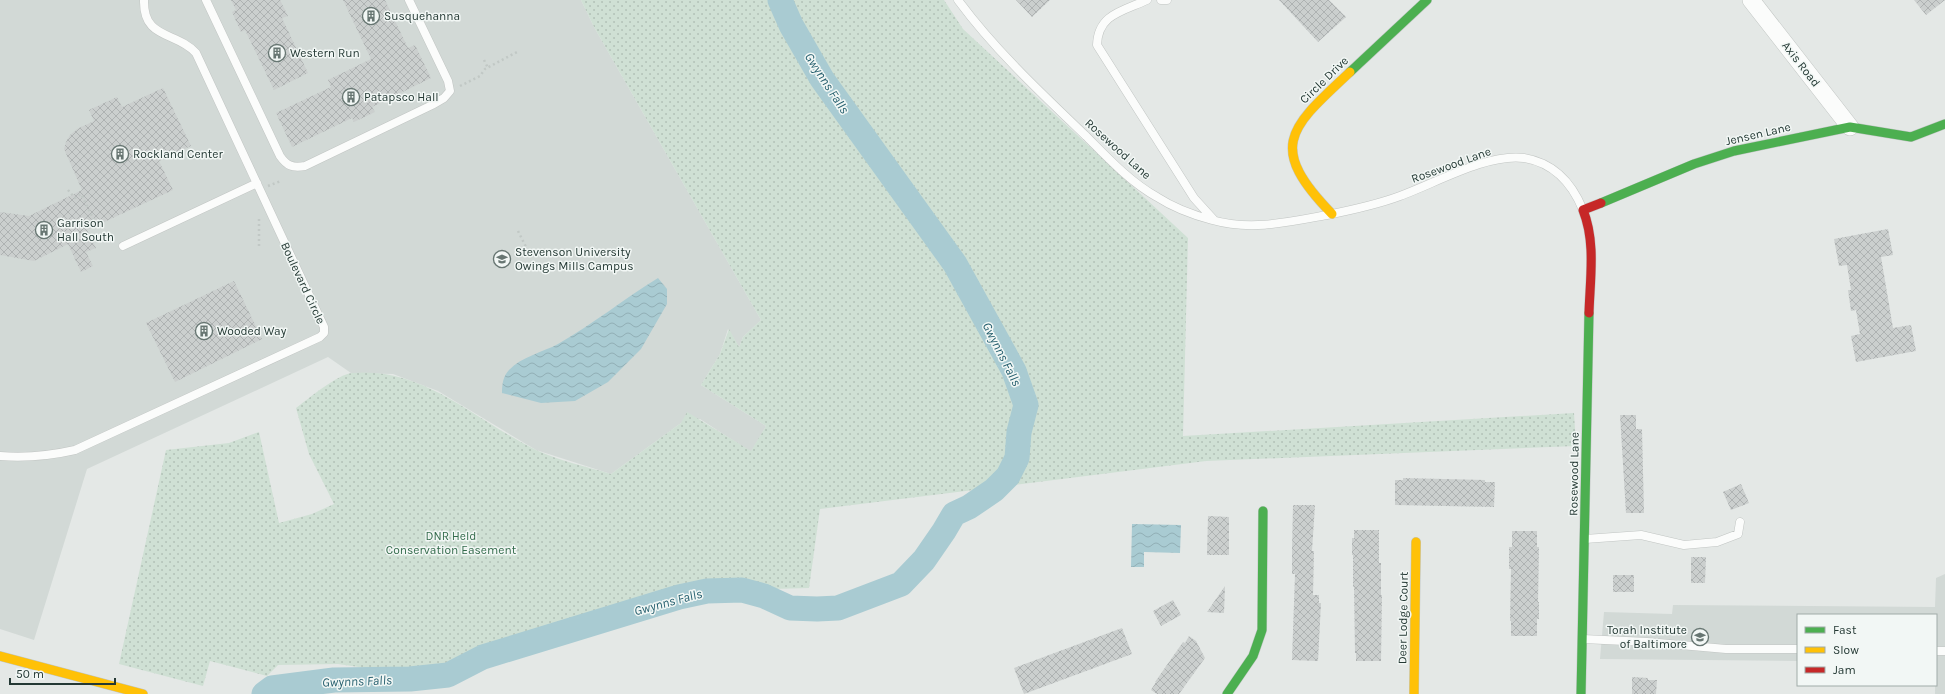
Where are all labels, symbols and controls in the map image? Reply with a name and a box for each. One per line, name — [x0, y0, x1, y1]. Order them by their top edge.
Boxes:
building icon: Susquehanna — [361, 6, 381, 26]
place label: Susquehanna — [384, 9, 460, 23]
street label: Axis Road — [1779, 39, 1823, 89]
building icon: Western Run — [267, 43, 287, 63]
place label: Western Run — [290, 46, 360, 60]
water label: Gwynns Falls — [802, 50, 852, 116]
street label: Circle Drive — [1297, 53, 1351, 107]
building icon: Patapsco Hall — [341, 87, 361, 107]
place label: Patapsco Hall — [364, 90, 439, 104]
street label: Rosewood Lane — [1082, 116, 1154, 182]
street label: Jensen Lane — [1724, 120, 1792, 148]
building icon: Rockland Center — [110, 144, 130, 164]
street label: Rosewood Lane — [1409, 144, 1493, 186]
place label: Rockland Center — [133, 147, 223, 161]
place label: Garrison Hall South — [57, 216, 114, 244]
building icon: Garrison Hall South — [34, 220, 54, 240]
street label: Boulevard Circle — [278, 240, 328, 326]
place label: Stevenson University Owings Mills Campus — [515, 245, 634, 273]
school or university icon: Stevenson University Owings Mills Campus — [492, 249, 512, 269]
water label: Gwynns Falls — [979, 319, 1025, 389]
building icon: Wooded Way — [194, 321, 214, 341]
place label: Wooded Way — [217, 324, 287, 338]
street label: Rosewood Lane — [1566, 432, 1582, 516]
park label: DNR Held Conservation Easement — [386, 529, 517, 557]
street label: Deer Lodge Court — [1395, 571, 1411, 664]
water label: Gwynns Falls — [632, 586, 704, 618]
legend — [1797, 614, 1937, 686]
place label: Torah Institute of Baltimore — [1607, 623, 1687, 651]
text: Fast — [1833, 623, 1857, 637]
school or university icon: Torah Institute of Baltimore — [1690, 627, 1710, 647]
text: Slow — [1833, 643, 1859, 657]
scale bar — [10, 660, 115, 686]
text: Jam — [1833, 663, 1856, 677]
text: 50 m — [16, 667, 44, 681]
water label: Gwynns Falls — [322, 672, 392, 690]

